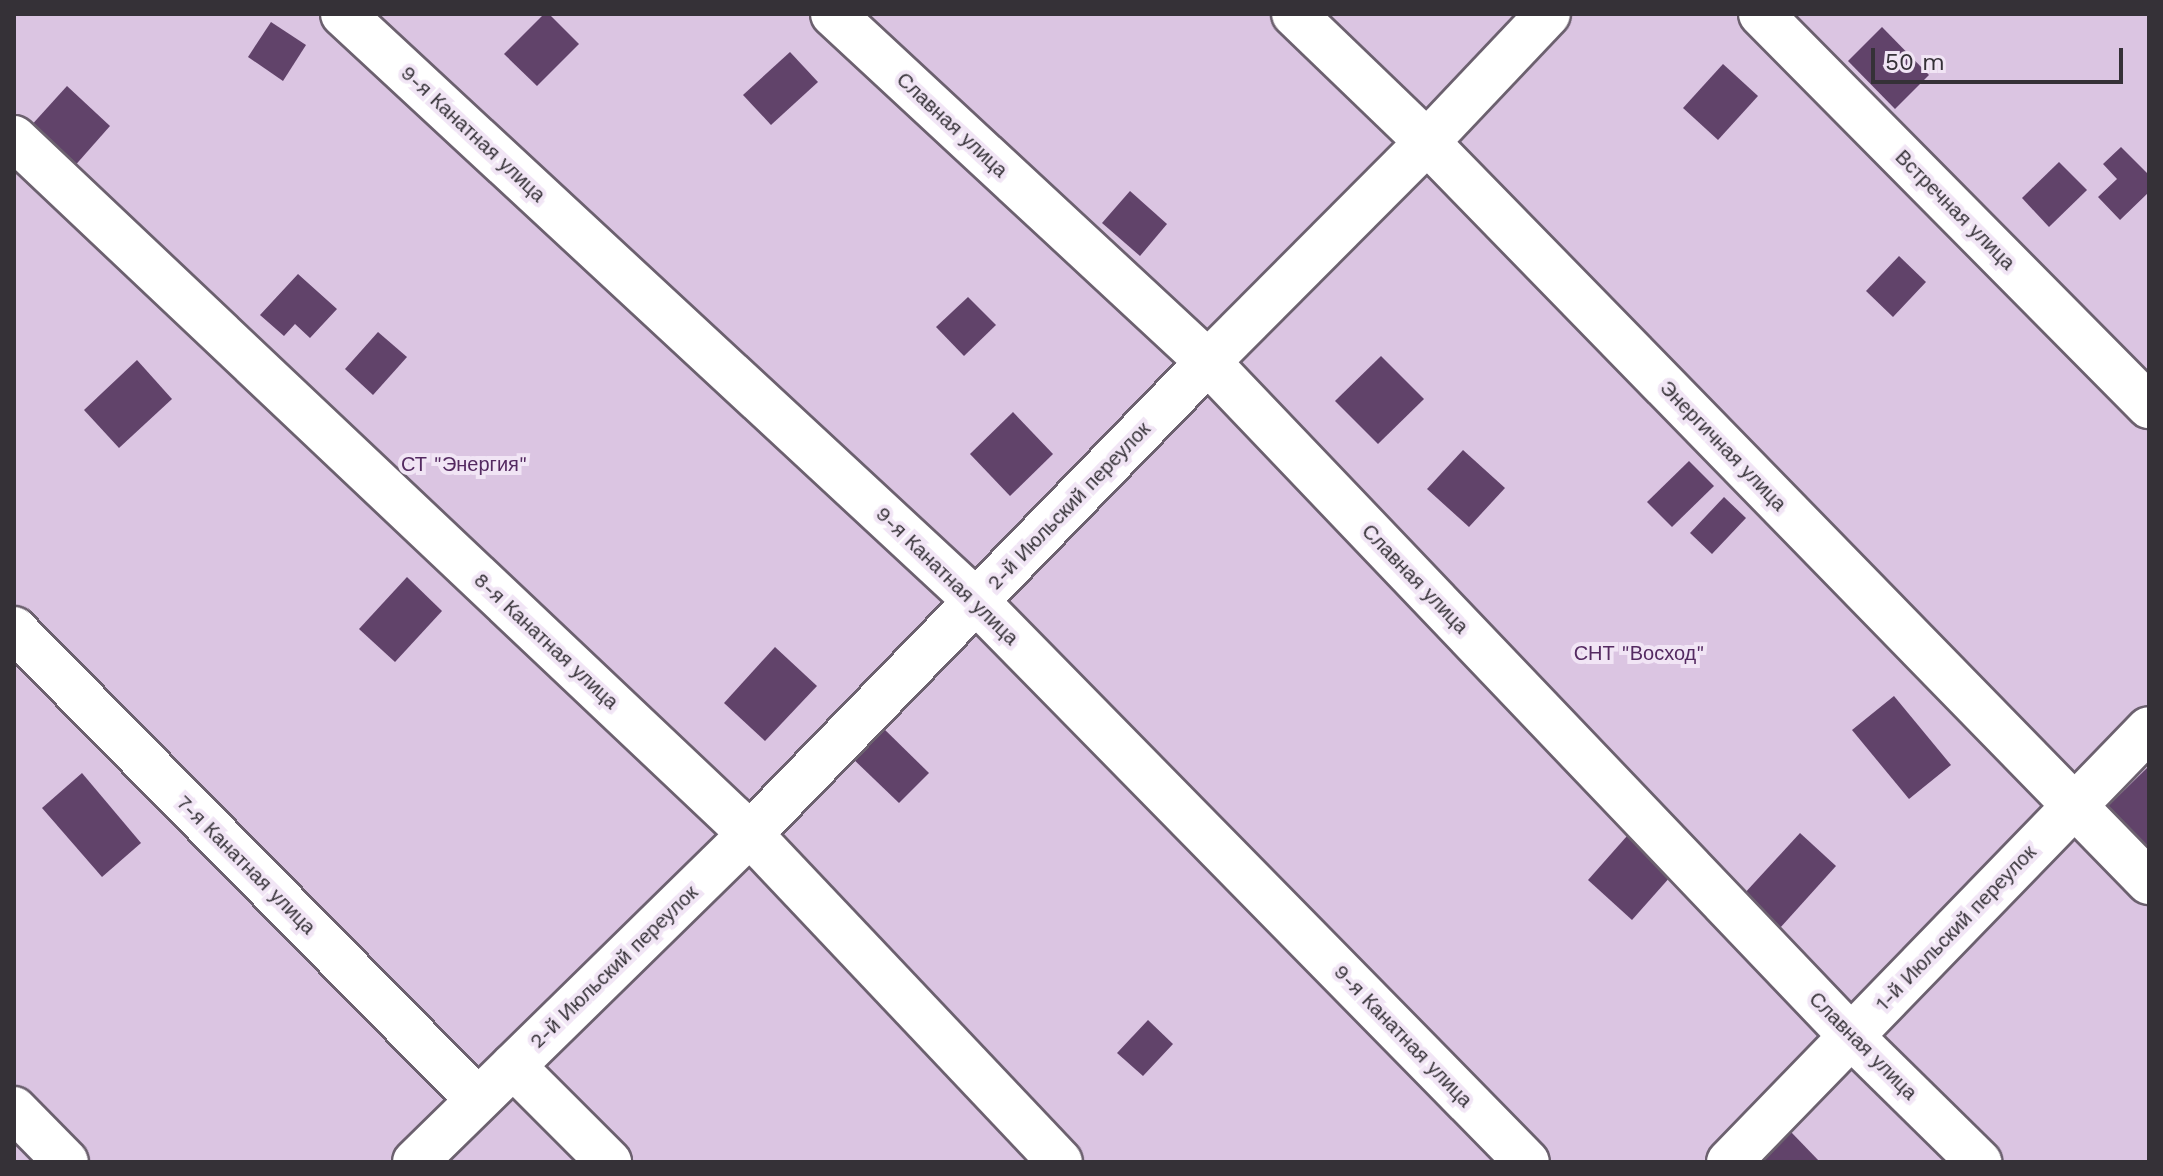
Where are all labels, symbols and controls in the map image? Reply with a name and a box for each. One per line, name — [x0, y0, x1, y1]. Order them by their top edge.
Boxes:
scale bar — [1875, 32, 2127, 82]
text: 50 m — [1885, 48, 1945, 76]
street label: 9-я Канатная улица — [396, 61, 550, 207]
street label: Славная улица — [892, 68, 1012, 182]
street label: Встречная улица — [1890, 145, 2020, 275]
street label: Энергичная улица — [1655, 376, 1791, 516]
street label: 2-й Июльский переулок — [983, 417, 1155, 595]
park label: СТ "Энергия" — [401, 452, 527, 476]
street label: 9-я Канатная улица — [871, 502, 1023, 650]
street label: Славная улица — [1357, 519, 1473, 639]
street label: 8-я Канатная улица — [469, 568, 623, 714]
park label: СНТ "Восход" — [1574, 641, 1704, 665]
street label: 7-я Канатная улица — [172, 791, 320, 939]
street label: 1-й Июльский переулок — [1871, 840, 2041, 1016]
street label: 2-й Июльский переулок — [525, 881, 703, 1053]
street label: 9-я Канатная улица — [1329, 960, 1477, 1112]
street label: Славная улица — [1804, 987, 1922, 1105]

